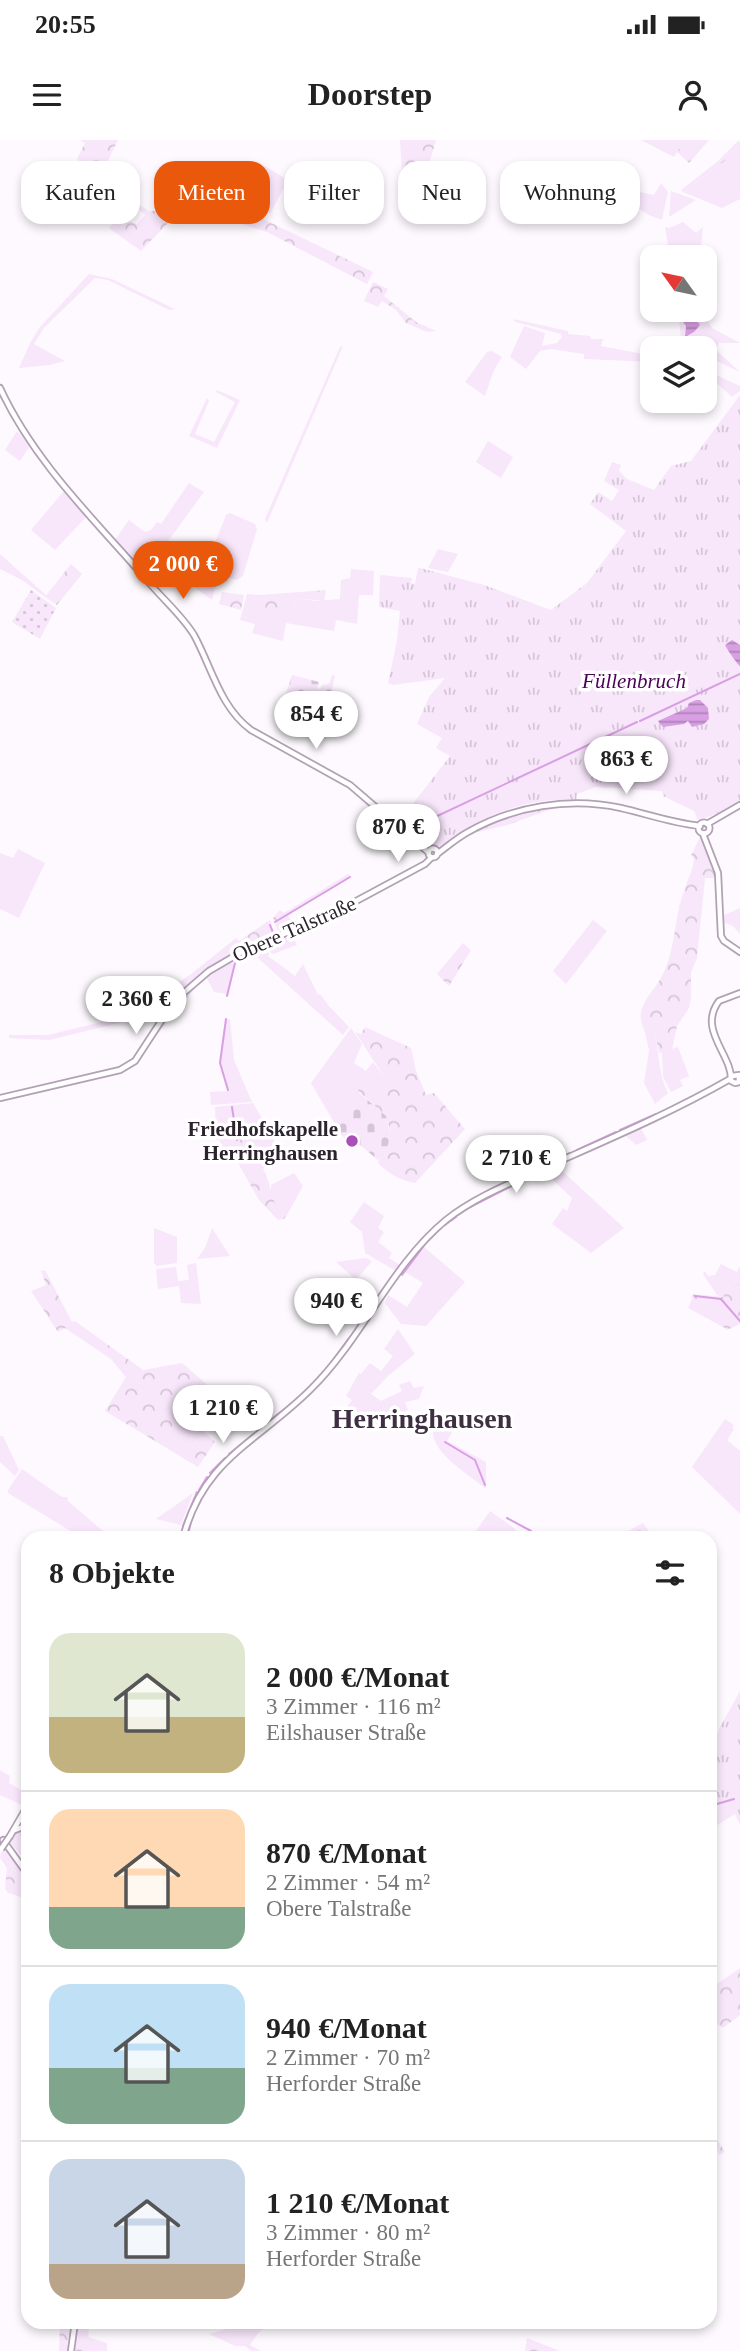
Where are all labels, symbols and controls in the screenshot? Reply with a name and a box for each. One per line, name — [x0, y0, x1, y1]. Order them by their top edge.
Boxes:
text: 20:55 — [35, 10, 96, 39]
icon: menu — [28, 76, 66, 114]
text: Doorstep — [308, 76, 432, 112]
icon: person — [674, 76, 712, 114]
chip: Kaufen — [21, 161, 140, 224]
chip: Mieten — [154, 161, 270, 224]
chip: Filter — [284, 161, 384, 224]
chip: Neu — [398, 161, 486, 224]
chip: Wohnung — [500, 161, 640, 224]
north arrow — [640, 245, 718, 322]
map controls — [640, 245, 717, 413]
button: layers — [640, 336, 717, 413]
pin: 2 000 € — [118, 542, 248, 601]
text: 2 000 € — [149, 551, 218, 576]
park label: Füllenbruch — [581, 669, 686, 693]
pin: 854 € — [267, 692, 365, 751]
text: 854 € — [290, 701, 342, 726]
pin: 863 € — [577, 736, 675, 796]
text: 863 € — [600, 746, 652, 771]
pin: 870 € — [349, 804, 447, 864]
text: 870 € — [372, 814, 424, 839]
street label: Obere Talstraße — [228, 891, 360, 967]
pin: 2 360 € — [71, 976, 201, 1036]
text: 2 360 € — [102, 986, 171, 1011]
place label: Friedhofskapelle Herringhausen — [188, 1117, 338, 1165]
marker: Friedhofskapelle Herringhausen — [344, 1133, 360, 1149]
pin: 2 710 € — [451, 1136, 581, 1195]
text: 2 710 € — [482, 1145, 551, 1170]
pin: 940 € — [287, 1278, 385, 1338]
text: 940 € — [310, 1288, 362, 1313]
pin: 1 210 € — [158, 1386, 288, 1445]
text: 1 210 € — [189, 1395, 258, 1420]
district label: Herringhausen — [332, 1403, 513, 1434]
icon: filters — [651, 1554, 689, 1592]
text: 8 Objekte — [49, 1556, 175, 1589]
text: 2 000 €/Monat — [266, 1660, 449, 1693]
icon: home — [105, 1661, 189, 1745]
text: 3 Zimmer · 116 m² — [266, 1694, 441, 1719]
text: Eilshauser Straße — [266, 1720, 426, 1745]
text: 870 €/Monat — [266, 1836, 427, 1869]
icon: home — [105, 1837, 189, 1921]
text: 2 Zimmer · 54 m² — [266, 1870, 430, 1895]
text: Obere Talstraße — [266, 1896, 411, 1921]
text: 940 €/Monat — [266, 2011, 427, 2044]
icon: home — [105, 2012, 189, 2096]
text: 2 Zimmer · 70 m² — [266, 2045, 430, 2070]
text: Herforder Straße — [266, 2071, 421, 2096]
text: 1 210 €/Monat — [266, 2186, 449, 2219]
icon: home — [105, 2187, 189, 2271]
text: 3 Zimmer · 80 m² — [266, 2220, 430, 2245]
text: Herforder Straße — [266, 2246, 421, 2271]

